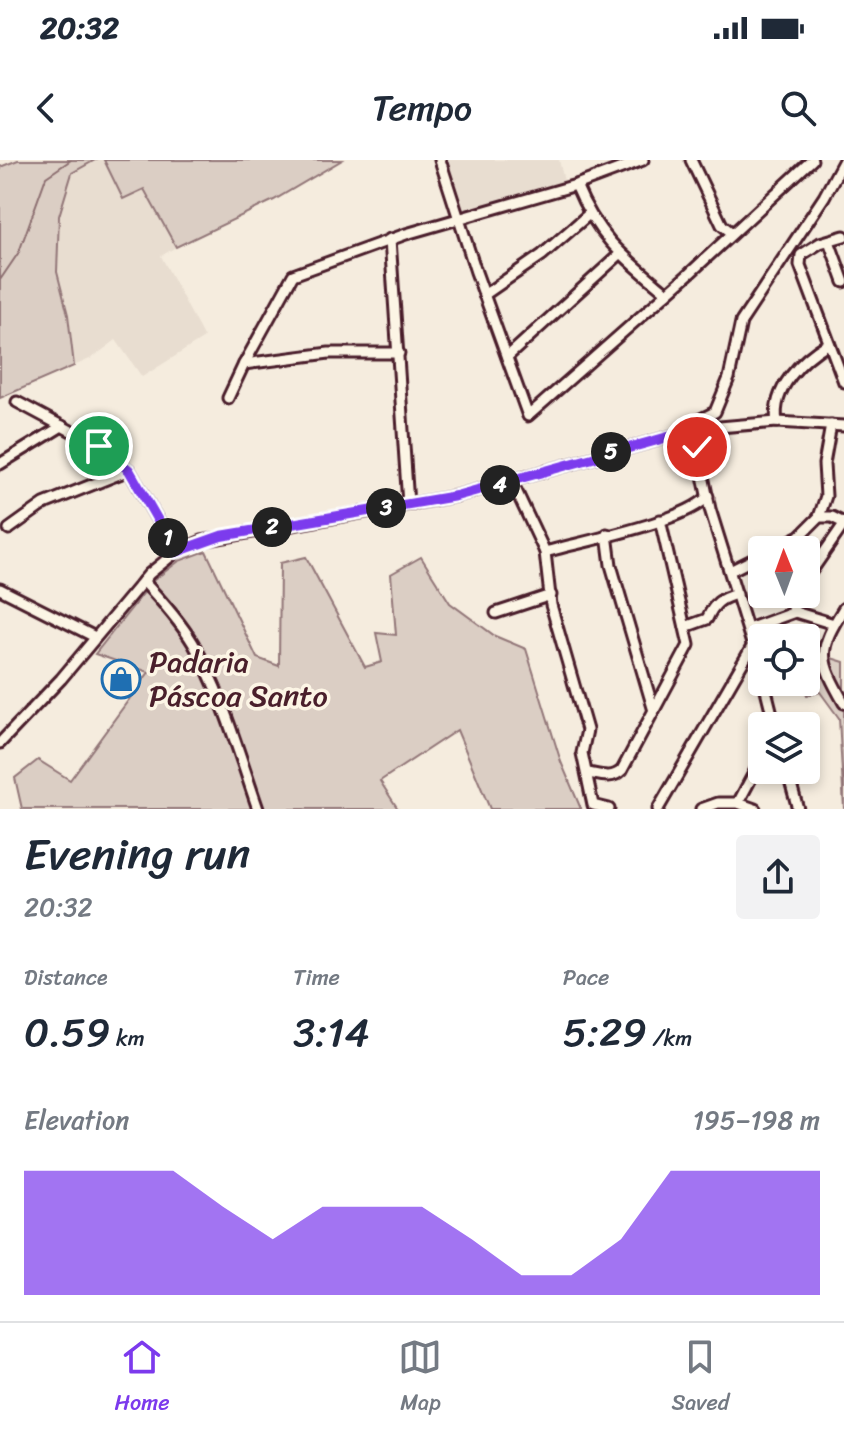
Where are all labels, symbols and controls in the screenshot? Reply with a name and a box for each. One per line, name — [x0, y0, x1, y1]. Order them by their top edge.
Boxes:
text: 20:32 — [40, 1, 119, 55]
text: Tempo — [372, 76, 472, 140]
icon: back — [24, 86, 68, 130]
icon: search — [776, 86, 820, 130]
pin — [65, 412, 133, 480]
pin — [663, 413, 731, 481]
icon: arrive — [77, 424, 121, 468]
icon: check — [675, 425, 719, 469]
pin: 5 — [591, 432, 631, 472]
text: 5 — [604, 432, 618, 471]
pin: 4 — [480, 465, 520, 505]
text: 4 — [493, 465, 507, 504]
pin: 3 — [366, 488, 406, 528]
text: 3 — [380, 488, 392, 527]
pin: 2 — [252, 507, 292, 547]
text: 2 — [266, 507, 278, 546]
pin: 1 — [148, 518, 188, 558]
text: 1 — [163, 518, 173, 557]
north arrow — [748, 536, 820, 608]
map controls — [748, 536, 820, 784]
button: locate — [748, 624, 820, 696]
place label: Padaria Páscoa Santo — [149, 635, 328, 723]
shop icon: Padaria Páscoa Santo — [100, 658, 142, 700]
button: layers — [748, 712, 820, 784]
text: Evening run — [24, 815, 250, 893]
button: share — [736, 835, 820, 919]
text: 20:32 — [24, 884, 93, 930]
text: Distance — [24, 958, 108, 997]
text: Time — [293, 958, 340, 997]
text: Pace — [563, 958, 609, 997]
text: 0.59 — [24, 997, 110, 1068]
text: 3:14 — [293, 997, 370, 1068]
text: 5:29 — [563, 997, 647, 1068]
text: km — [110, 1019, 145, 1058]
text: /km — [647, 1019, 692, 1058]
text: Elevation — [24, 1097, 129, 1143]
text: 195–198 m — [693, 1097, 820, 1143]
tab: Home — [115, 1335, 169, 1422]
tab: Map — [398, 1335, 442, 1422]
tab: Saved — [671, 1335, 729, 1422]

